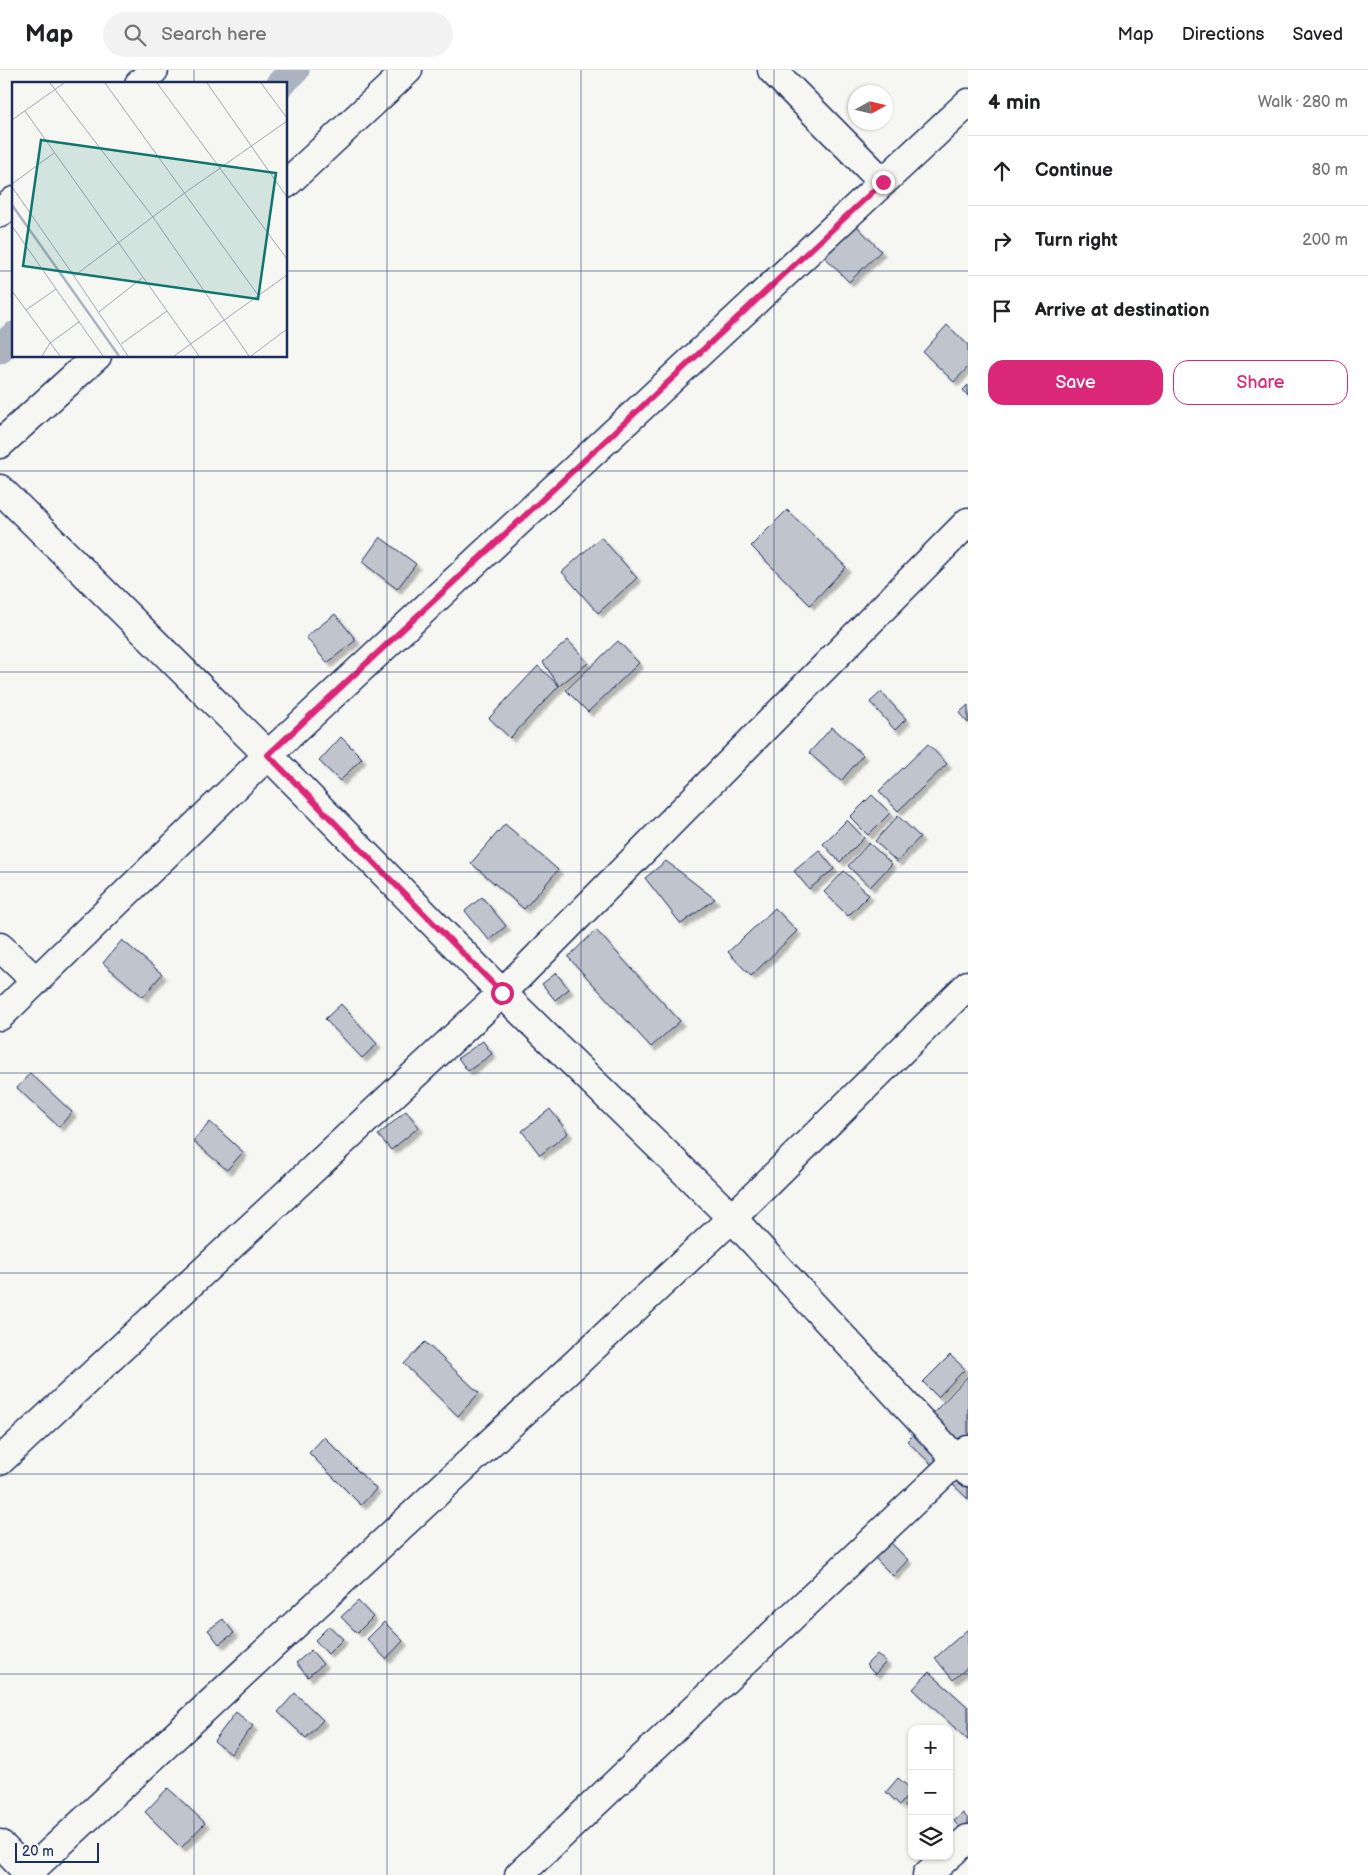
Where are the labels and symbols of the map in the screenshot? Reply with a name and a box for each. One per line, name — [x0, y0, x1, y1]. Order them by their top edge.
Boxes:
inset map — [12, 82, 288, 358]
north arrow — [848, 85, 893, 130]
route end — [872, 171, 895, 194]
route start — [491, 982, 514, 1005]
scale bar — [15, 1840, 99, 1863]

